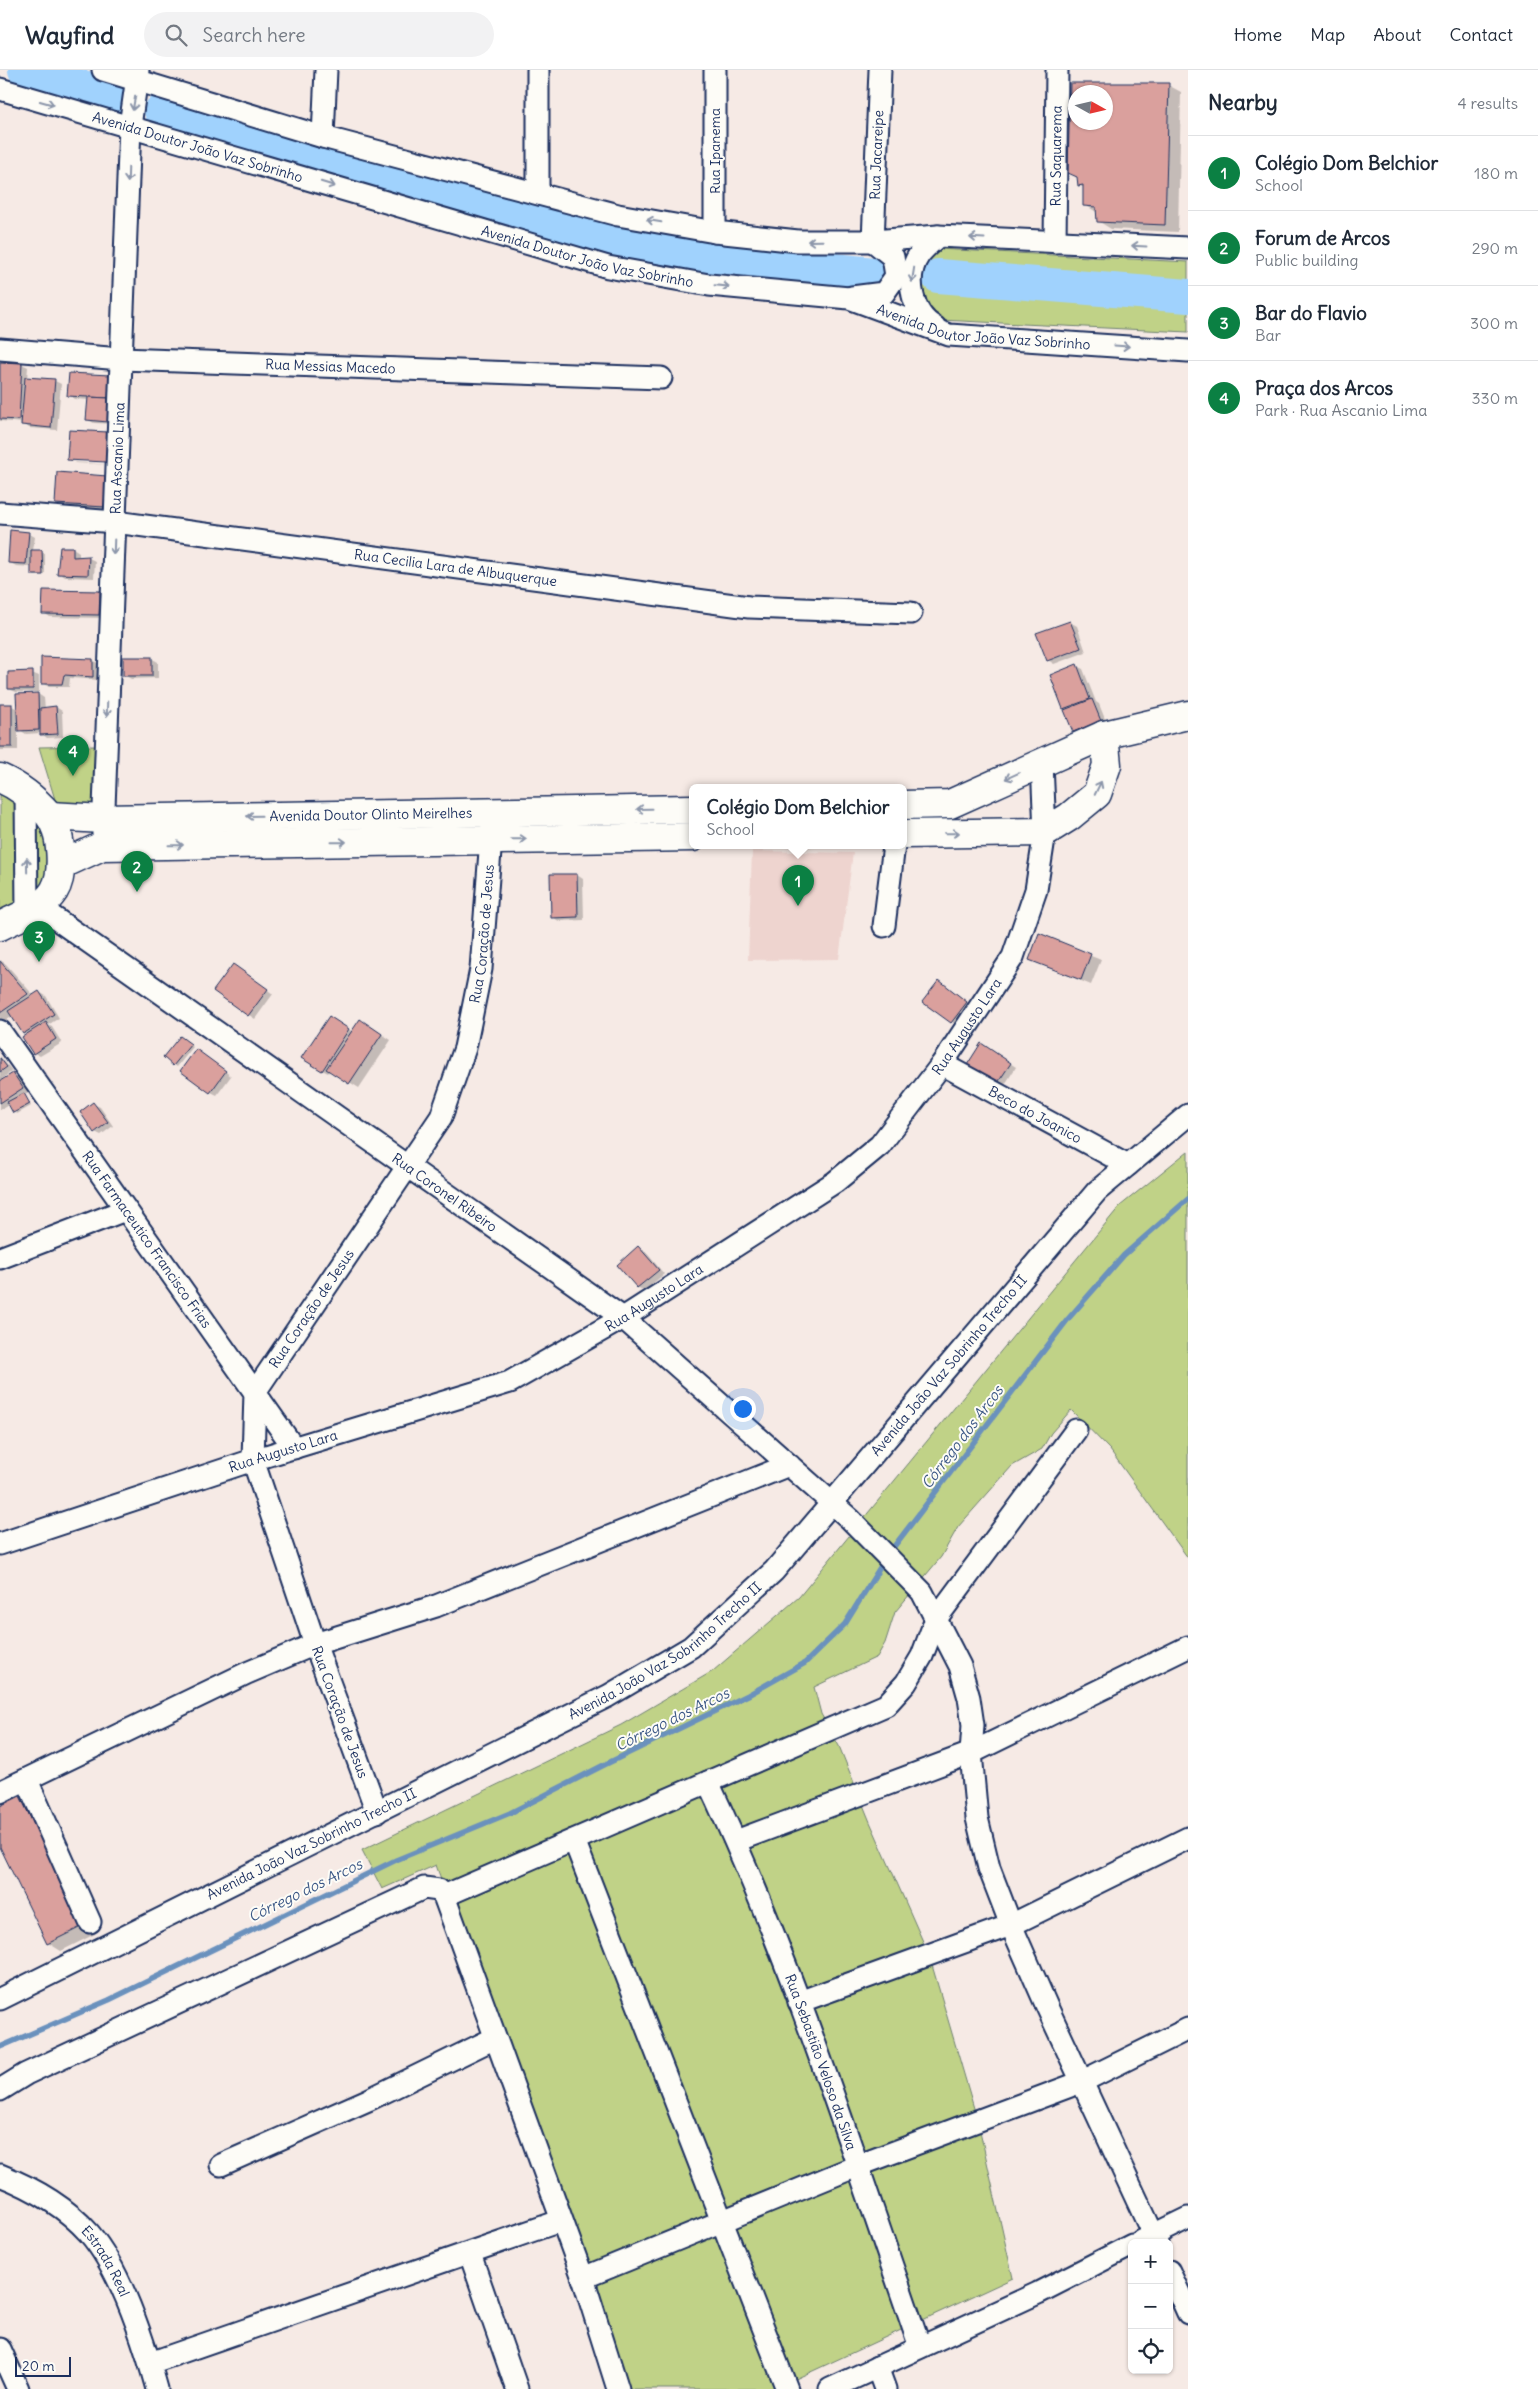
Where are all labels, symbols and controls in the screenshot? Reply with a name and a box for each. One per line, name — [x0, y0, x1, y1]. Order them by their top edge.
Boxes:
search box — [144, 12, 494, 57]
text: Wayfind — [25, 20, 114, 50]
icon: search — [162, 21, 190, 49]
text: Search here — [202, 23, 306, 47]
text: Home — [1234, 23, 1282, 46]
text: Map — [1310, 23, 1345, 46]
text: About — [1373, 23, 1421, 46]
text: Contact — [1449, 23, 1513, 46]
north arrow — [1068, 85, 1113, 130]
text: Nearby — [1208, 89, 1278, 116]
text: 4 results — [1457, 93, 1518, 113]
one-way arrow — [129, 94, 139, 110]
one-way arrow — [39, 98, 55, 108]
street label: Rua Saquarema — [1046, 105, 1066, 207]
street label: Avenida Doutor João Vaz Sobrinho — [90, 108, 305, 186]
street label: Rua Ipanema — [706, 108, 724, 194]
street label: Rua Jacareipe — [866, 110, 887, 200]
text: Colégio Dom Belchior — [1255, 151, 1438, 175]
text: 1 — [1221, 163, 1227, 183]
text: 180 m — [1474, 163, 1518, 183]
one-way arrow — [124, 166, 133, 182]
text: School — [1255, 175, 1303, 195]
one-way arrow — [320, 180, 336, 190]
one-way arrow — [646, 216, 662, 226]
street label: Avenida Doutor João Vaz Sobrinho — [479, 221, 695, 291]
text: Forum de Arcos — [1255, 226, 1390, 250]
one-way arrow — [969, 233, 985, 242]
one-way arrow — [807, 236, 824, 246]
text: 2 — [1220, 238, 1228, 258]
text: 290 m — [1472, 238, 1518, 258]
one-way arrow — [1132, 241, 1148, 251]
text: Public building — [1255, 250, 1358, 270]
one-way arrow — [908, 267, 918, 283]
one-way arrow — [714, 281, 730, 291]
street label: Avenida Doutor João Vaz Sobrinho — [874, 300, 1091, 353]
text: Bar do Flavio — [1255, 301, 1367, 325]
text: 3 — [1219, 313, 1229, 333]
text: 300 m — [1470, 313, 1518, 333]
text: Bar — [1255, 325, 1281, 345]
one-way arrow — [1114, 342, 1130, 351]
street label: Rua Messias Macedo — [265, 355, 396, 378]
text: Praça dos Arcos — [1255, 376, 1393, 400]
text: 4 — [1219, 388, 1229, 408]
text: 330 m — [1471, 388, 1518, 408]
text: Park · Rua Ascanio Lima — [1255, 400, 1427, 420]
street label: Rua Ascanio Lima — [106, 402, 128, 515]
one-way arrow — [109, 539, 118, 555]
street label: Rua Cecilia Lara de Albuquerque — [353, 545, 558, 590]
one-way arrow — [103, 701, 112, 717]
pin: 4 — [57, 735, 89, 776]
one-way arrow — [1005, 772, 1020, 782]
one-way arrow — [1093, 781, 1103, 796]
popup — [689, 784, 907, 849]
text: Colégio Dom Belchior — [706, 795, 890, 819]
street label: Avenida Doutor Olinto Meirelhes — [269, 804, 472, 825]
one-way arrow — [637, 805, 653, 814]
one-way arrow — [247, 811, 263, 821]
text: School — [706, 819, 754, 839]
one-way arrow — [943, 828, 959, 838]
one-way arrow — [510, 835, 526, 844]
one-way arrow — [330, 837, 346, 847]
one-way arrow — [168, 840, 184, 850]
pin: 2 — [121, 851, 153, 892]
one-way arrow — [22, 857, 32, 874]
street label: Rua Coração de Jesus — [465, 864, 498, 1005]
pin: 1 — [782, 865, 814, 906]
pin: 3 — [23, 921, 55, 962]
street label: Rua Augusto Lara — [928, 975, 1005, 1079]
street label: Beco do Joanico — [985, 1082, 1085, 1147]
street label: Rua Farmaceutico Francisco Frias — [78, 1147, 216, 1332]
street label: Rua Coronel Ribeiro — [388, 1149, 501, 1236]
street label: Rua Coração de Jesus — [265, 1246, 358, 1371]
street label: Rua Augusto Lara — [602, 1260, 706, 1335]
street label: Avenida João Vaz Sobrinho Trecho II — [867, 1271, 1031, 1460]
water label: Córrego dos Arcos — [917, 1381, 1008, 1492]
your location — [730, 1396, 756, 1422]
street label: Rua Augusto Lara — [226, 1426, 340, 1476]
street label: Avenida João Vaz Sobrinho Trecho II — [565, 1578, 765, 1723]
street label: Rua Coração de Jesus — [308, 1643, 372, 1781]
water label: Córrego dos Arcos — [612, 1683, 733, 1755]
street label: Avenida João Vaz Sobrinho Trecho II — [204, 1784, 419, 1904]
water label: Córrego dos Arcos — [245, 1854, 366, 1926]
street label: Rua Sebastião Veloso da Silva — [781, 1972, 861, 2152]
street label: Estrada Real — [78, 2222, 134, 2299]
map controls — [1128, 2239, 1173, 2374]
button: + — [1128, 2239, 1173, 2284]
button: − — [1128, 2284, 1173, 2329]
button: locate — [1128, 2329, 1173, 2374]
scale bar — [15, 2354, 71, 2377]
text: 20 m — [22, 2357, 55, 2375]

